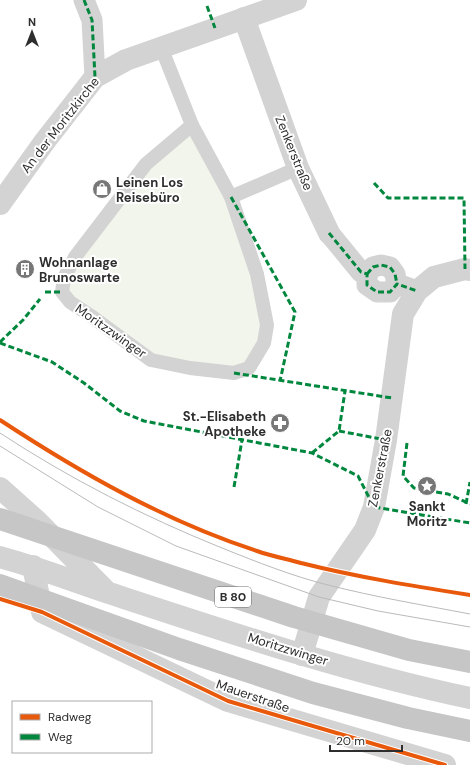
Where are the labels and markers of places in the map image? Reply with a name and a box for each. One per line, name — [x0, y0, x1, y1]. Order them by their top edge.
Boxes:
place label: Leinen Los Reisebüro — [116, 174, 183, 206]
shop icon: Leinen Los Reisebüro — [91, 178, 113, 200]
place label: Wohnanlage Brunoswarte — [39, 254, 120, 286]
building icon: Wohnanlage Brunoswarte — [14, 258, 36, 280]
place label: St.-Elisabeth Apotheke — [183, 408, 266, 440]
pharmacy icon: St.-Elisabeth Apotheke — [269, 412, 291, 434]
place icon: Sankt Moritz — [416, 475, 438, 497]
place label: Sankt Moritz — [407, 498, 447, 530]

